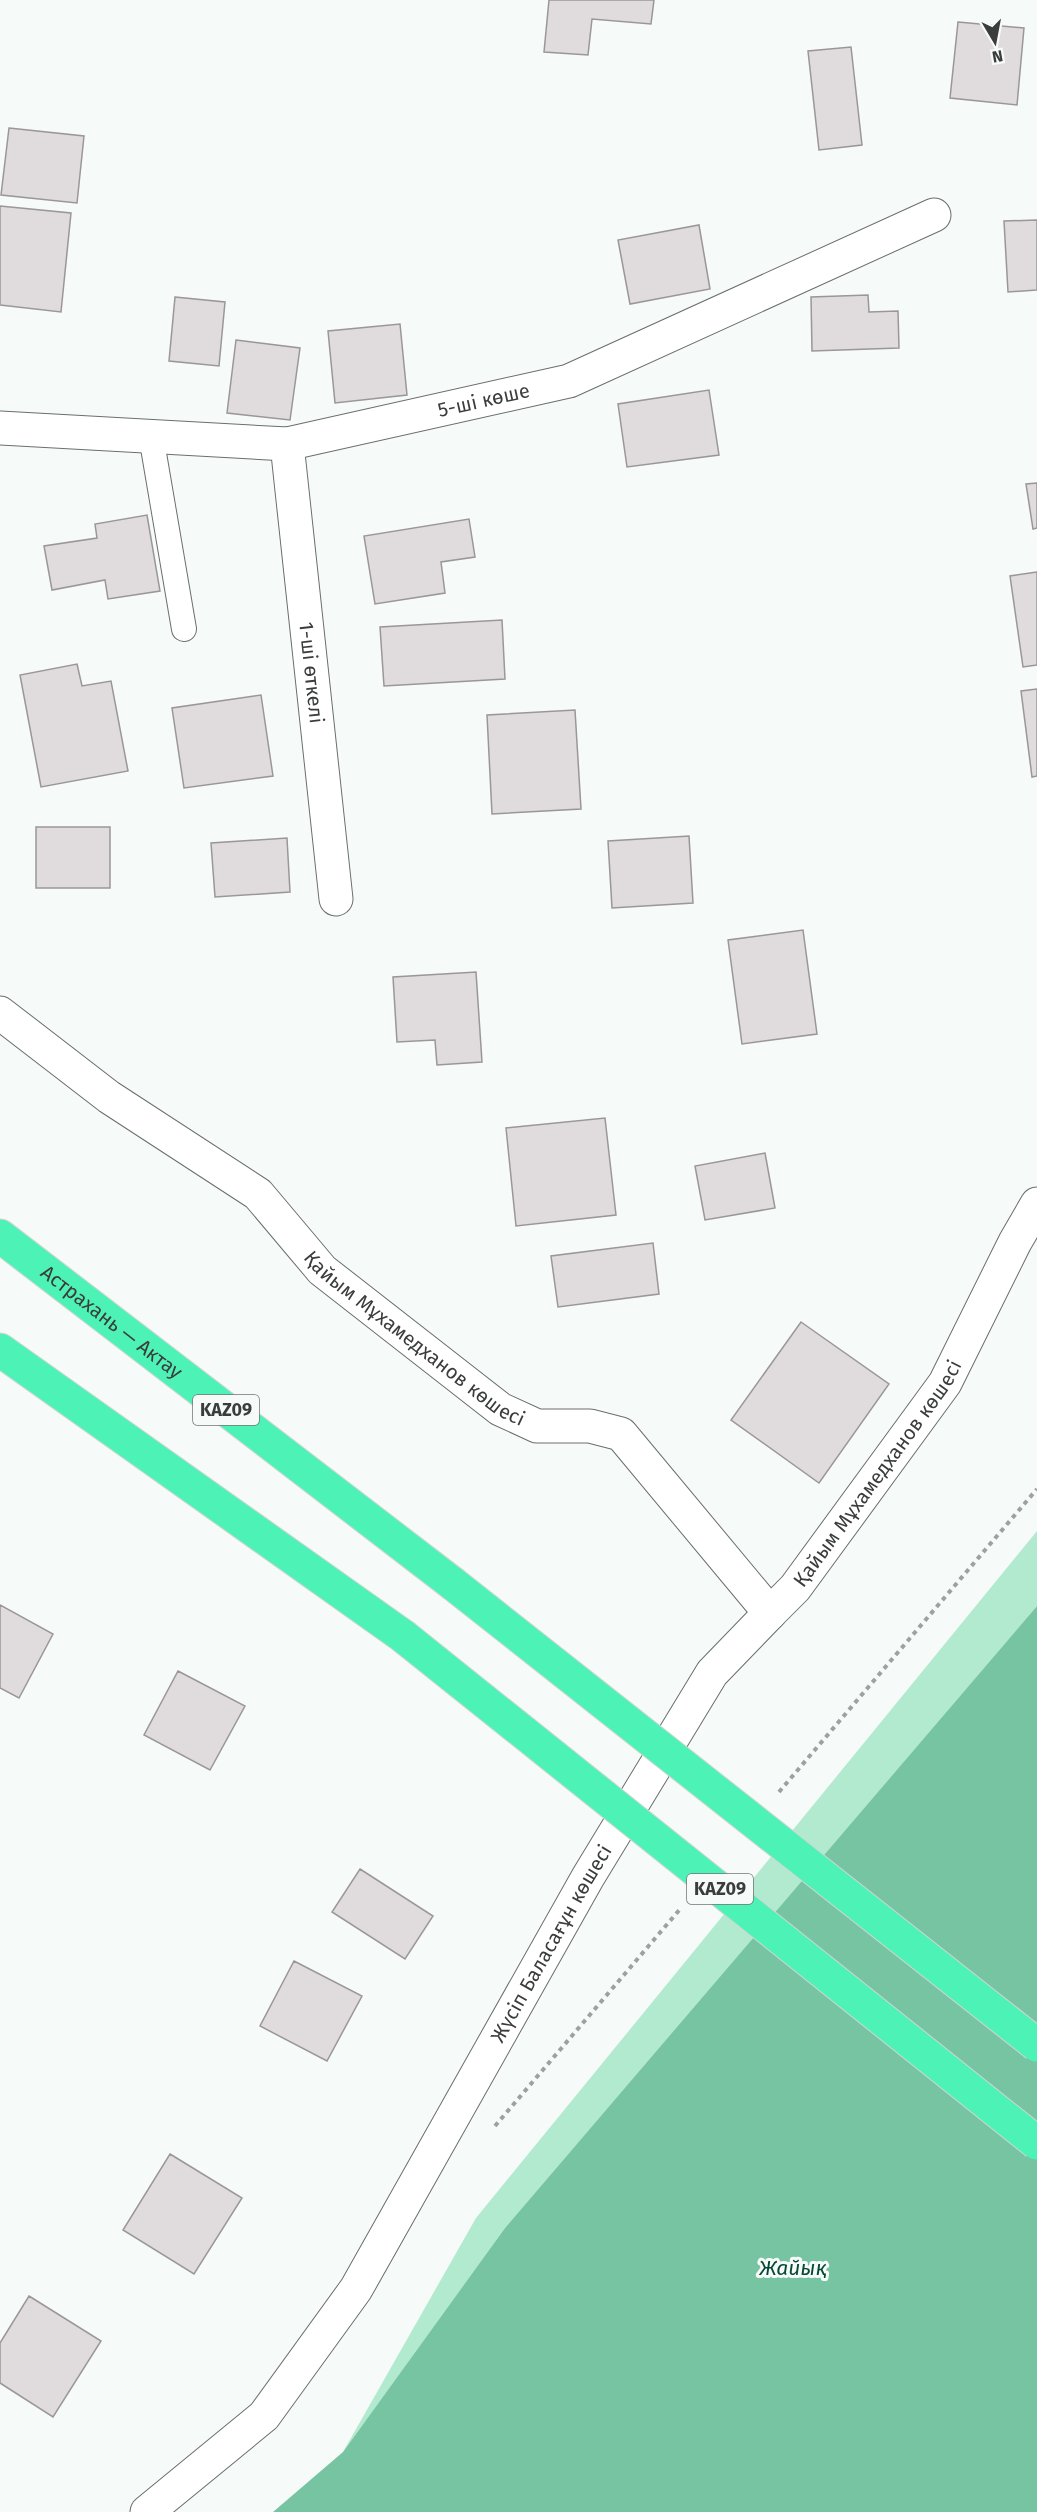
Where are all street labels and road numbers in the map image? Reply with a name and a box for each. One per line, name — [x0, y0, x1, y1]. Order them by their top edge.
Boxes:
street label: 5-шi көше — [435, 378, 532, 422]
street label: 1-ші өткелі — [294, 621, 329, 725]
street label: Қайым Мұхамедханов көшесi — [299, 1246, 529, 1431]
street label: Астрахань — Актау — [36, 1260, 188, 1384]
street label: Қайым Мұхамедханов көшесi — [788, 1356, 966, 1591]
road number: KAZ09 — [193, 1395, 259, 1425]
street label: Жүсіп Баласағұн көшесі — [485, 1840, 617, 2046]
road number: KAZ09 — [687, 1874, 753, 1904]

